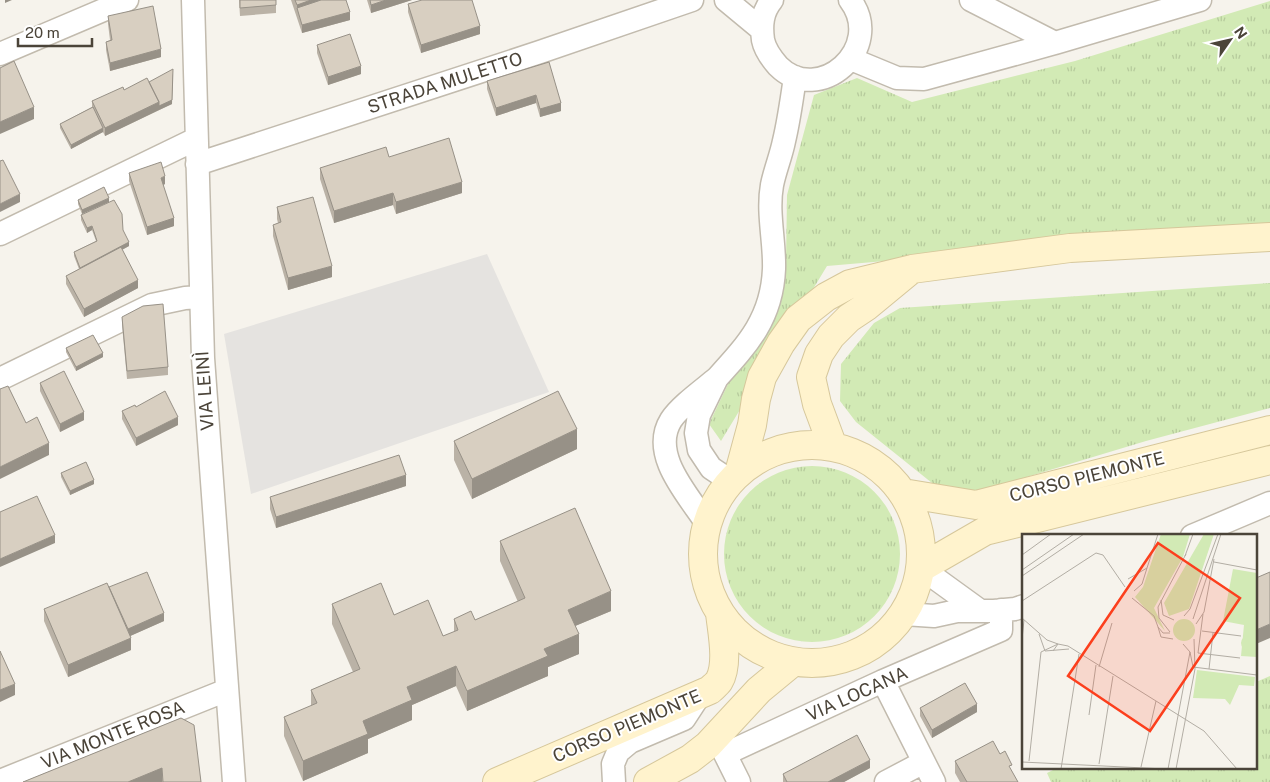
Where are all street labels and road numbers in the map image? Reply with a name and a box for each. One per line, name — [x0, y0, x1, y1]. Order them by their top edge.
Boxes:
street label: STRADA MULETTO — [365, 48, 525, 118]
street label: VIA LEINÌ — [190, 351, 218, 432]
street label: CORSO PIEMONTE — [1007, 447, 1167, 506]
street label: VIA LOCANA — [803, 662, 911, 725]
street label: CORSO PIEMONTE — [549, 685, 704, 766]
street label: VIA MONTE ROSA — [38, 696, 188, 773]

